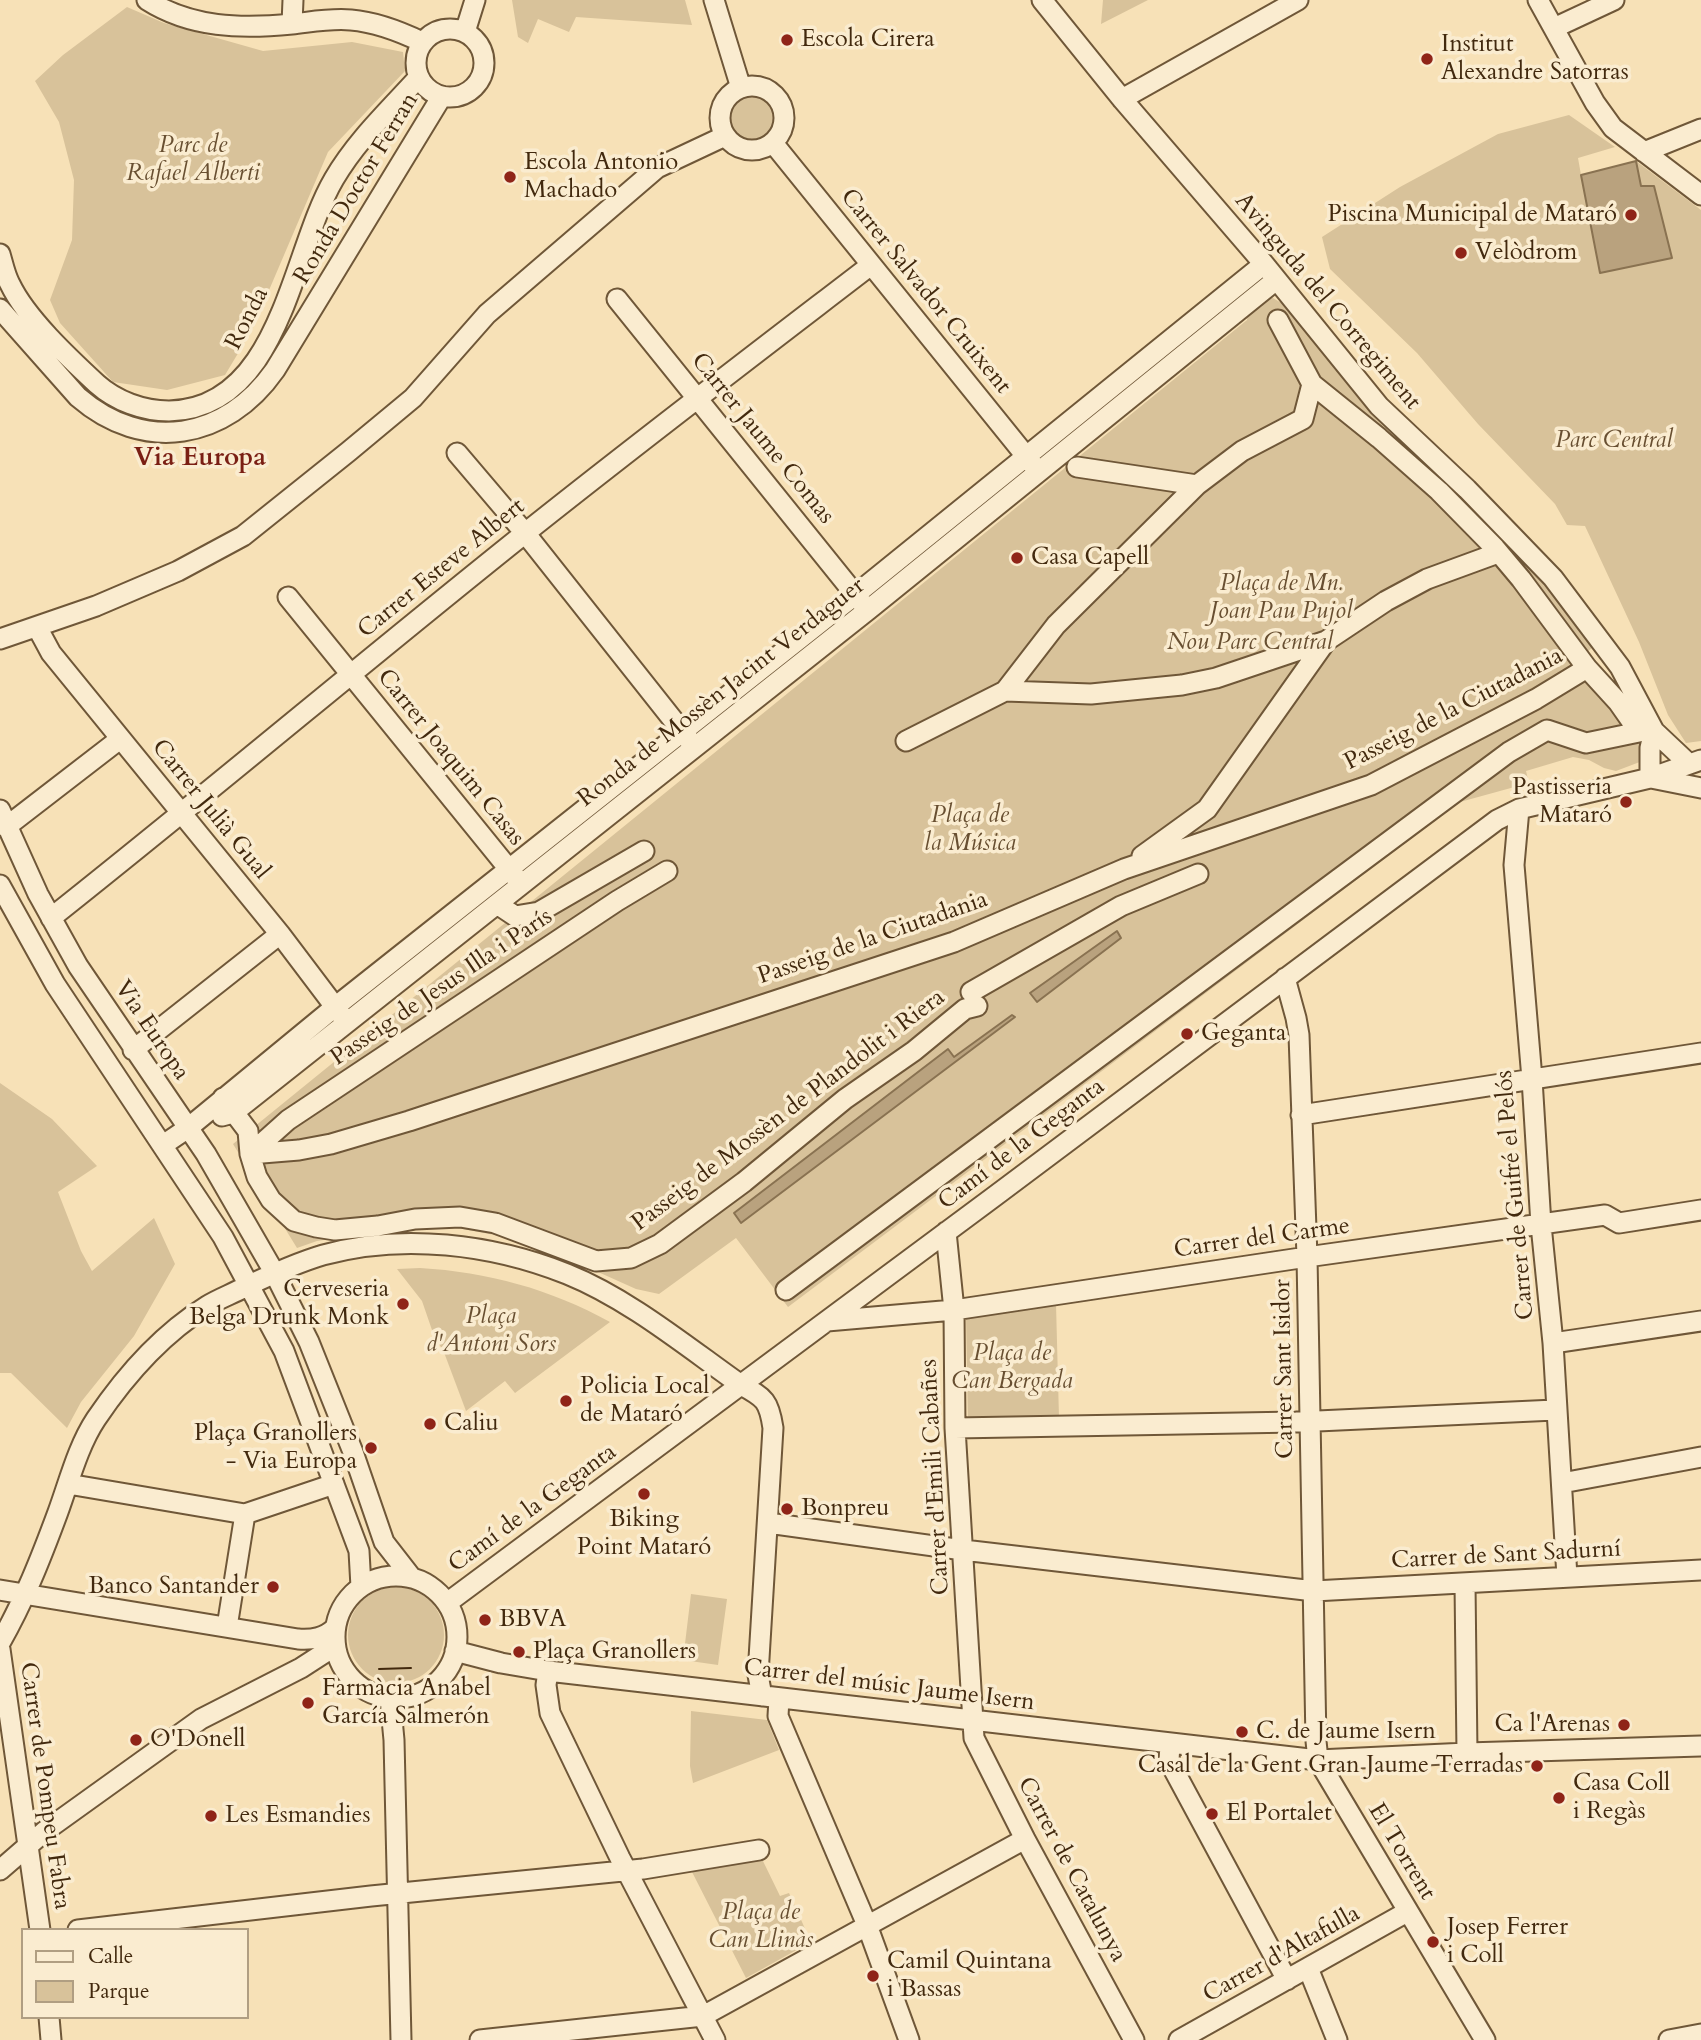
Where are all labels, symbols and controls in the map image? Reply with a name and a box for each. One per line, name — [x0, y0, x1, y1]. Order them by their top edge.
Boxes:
place label: Escola Cirera — [801, 26, 935, 54]
place label: Institut Alexandre Satorras — [1441, 31, 1629, 87]
marker: Escola Cirera — [779, 32, 795, 48]
marker: Institut Alexandre Satorras — [1419, 51, 1435, 67]
street label: Ronda Doctor Ferran — [288, 88, 426, 290]
park label: Parc de Rafael Alberti — [126, 132, 260, 188]
place label: Escola Antonio Machado — [524, 149, 678, 205]
marker: Escola Antonio Machado — [502, 169, 518, 185]
street label: Carrer Salvador Cruixent — [833, 184, 1017, 400]
street label: Avinguda del Corregiment — [1228, 188, 1426, 416]
place label: Piscina Municipal de Mataró — [1328, 201, 1617, 229]
marker: Piscina Municipal de Mataró — [1623, 207, 1639, 223]
place label: Velòdrom — [1475, 239, 1577, 267]
marker: Velòdrom — [1453, 245, 1469, 261]
street label: Ronda — [220, 283, 276, 355]
street label: Carrer Jaume Comas — [684, 348, 840, 530]
park label: Parc Central — [1555, 427, 1673, 455]
district label: Via Europa — [134, 443, 266, 475]
street label: Carrer Esteve Albert — [353, 493, 531, 645]
place label: Casa Capell — [1031, 544, 1149, 572]
marker: Casa Capell — [1009, 550, 1025, 566]
park label: Plaça de Mn. Joan Pau Pujol — [1209, 570, 1353, 626]
street label: Ronda de Mossèn Jacint Verdaguer — [573, 572, 871, 814]
park label: Nou Parc Central — [1167, 629, 1333, 657]
street label: Passeig de la Ciutadania — [1340, 642, 1568, 778]
street label: Carrer Joaquim Casas — [370, 664, 530, 852]
street label: Carrer Julià Gual — [145, 734, 275, 886]
place label: Pastisseria Mataró — [1512, 774, 1612, 830]
marker: Pastisseria Mataró — [1618, 794, 1634, 810]
park label: Plaça de la Música — [924, 802, 1016, 858]
street label: Passeig de la Ciutadania — [754, 886, 992, 992]
street label: Passeig de Jesus Illa i París — [326, 903, 558, 1073]
street label: Via Europa — [107, 976, 195, 1086]
street label: Passeig de Mossèn de Plandolit i Riera — [627, 984, 951, 1238]
place label: Geganta — [1201, 1020, 1286, 1048]
marker: Geganta — [1179, 1026, 1195, 1042]
street label: Carrer de Guifré el Pelós — [1491, 1069, 1541, 1321]
street label: Camí de la Geganta — [933, 1073, 1111, 1217]
street label: Carrer del Carme — [1172, 1212, 1352, 1266]
place label: Cerveseria Belga Drunk Monk — [189, 1276, 389, 1332]
street label: Carrer Sant Isidor — [1269, 1279, 1301, 1459]
marker: Cerveseria Belga Drunk Monk — [395, 1296, 411, 1312]
park label: Plaça d'Antoni Sors — [426, 1303, 556, 1359]
park label: Plaça de Can Bergada — [951, 1340, 1073, 1396]
street label: Carrer d'Emili Cabañes — [915, 1358, 957, 1596]
place label: Policia Local de Mataró — [580, 1373, 709, 1429]
marker: Policia Local de Mataró — [558, 1393, 574, 1409]
place label: Caliu — [444, 1410, 499, 1438]
marker: Caliu — [422, 1416, 438, 1432]
place label: Plaça Granollers - Via Europa — [194, 1420, 357, 1476]
street label: Camí de la Geganta — [443, 1438, 623, 1580]
marker: Plaça Granollers - Via Europa — [363, 1440, 379, 1456]
marker: Biking Point Mataró — [636, 1486, 652, 1502]
place label: Bonpreu — [801, 1495, 890, 1523]
marker: Bonpreu — [779, 1501, 795, 1517]
place label: Biking Point Mataró — [577, 1506, 711, 1562]
street label: Carrer de Sant Sadurní — [1390, 1536, 1622, 1576]
place label: Banco Santander — [88, 1573, 259, 1601]
marker: Banco Santander — [265, 1579, 281, 1595]
place label: BBVA — [499, 1606, 566, 1634]
marker: BBVA — [477, 1612, 493, 1628]
place label: Plaça Granollers — [533, 1638, 696, 1666]
marker: Plaça Granollers — [511, 1644, 527, 1660]
street label: Carrer del músic Jaume Isern — [742, 1654, 1036, 1718]
street label: Carrer de Pompeu Fabra — [12, 1661, 76, 1911]
place label: Farmàcia Anabel García Salmerón — [322, 1675, 491, 1731]
marker: Farmàcia Anabel García Salmerón — [300, 1695, 316, 1711]
place label: Ca l'Arenas — [1495, 1711, 1610, 1739]
marker: Ca l'Arenas — [1616, 1717, 1632, 1733]
place label: C. de Jaume Isern — [1256, 1718, 1436, 1746]
marker: C. de Jaume Isern — [1234, 1724, 1250, 1740]
place label: O'Donell — [150, 1726, 245, 1754]
marker: O'Donell — [128, 1732, 144, 1748]
place label: Casal de la Gent Gran Jaume Terradas — [1138, 1752, 1523, 1780]
marker: Casal de la Gent Gran Jaume Terradas — [1529, 1758, 1545, 1774]
place label: Casa Coll i Regàs — [1573, 1770, 1670, 1826]
street label: Carrer de Catalunya — [1010, 1773, 1132, 1967]
marker: Casa Coll i Regàs — [1551, 1790, 1567, 1806]
street label: El Torrent — [1361, 1798, 1441, 1906]
place label: El Portalet — [1226, 1800, 1332, 1828]
place label: Les Esmandies — [225, 1802, 370, 1830]
marker: El Portalet — [1204, 1806, 1220, 1822]
marker: Les Esmandies — [203, 1808, 219, 1824]
park label: Plaça de Can Llinàs — [709, 1899, 813, 1955]
street label: Carrer d'Altafulla — [1199, 1900, 1365, 2010]
place label: Josep Ferrer i Coll — [1447, 1914, 1568, 1970]
legend — [21, 1928, 248, 2019]
marker: Josep Ferrer i Coll — [1425, 1934, 1441, 1950]
text: Calle — [88, 1942, 133, 1971]
place label: Camil Quintana i Bassas — [887, 1948, 1052, 2004]
marker: Camil Quintana i Bassas — [865, 1968, 881, 1984]
text: Parque — [88, 1977, 149, 2006]

